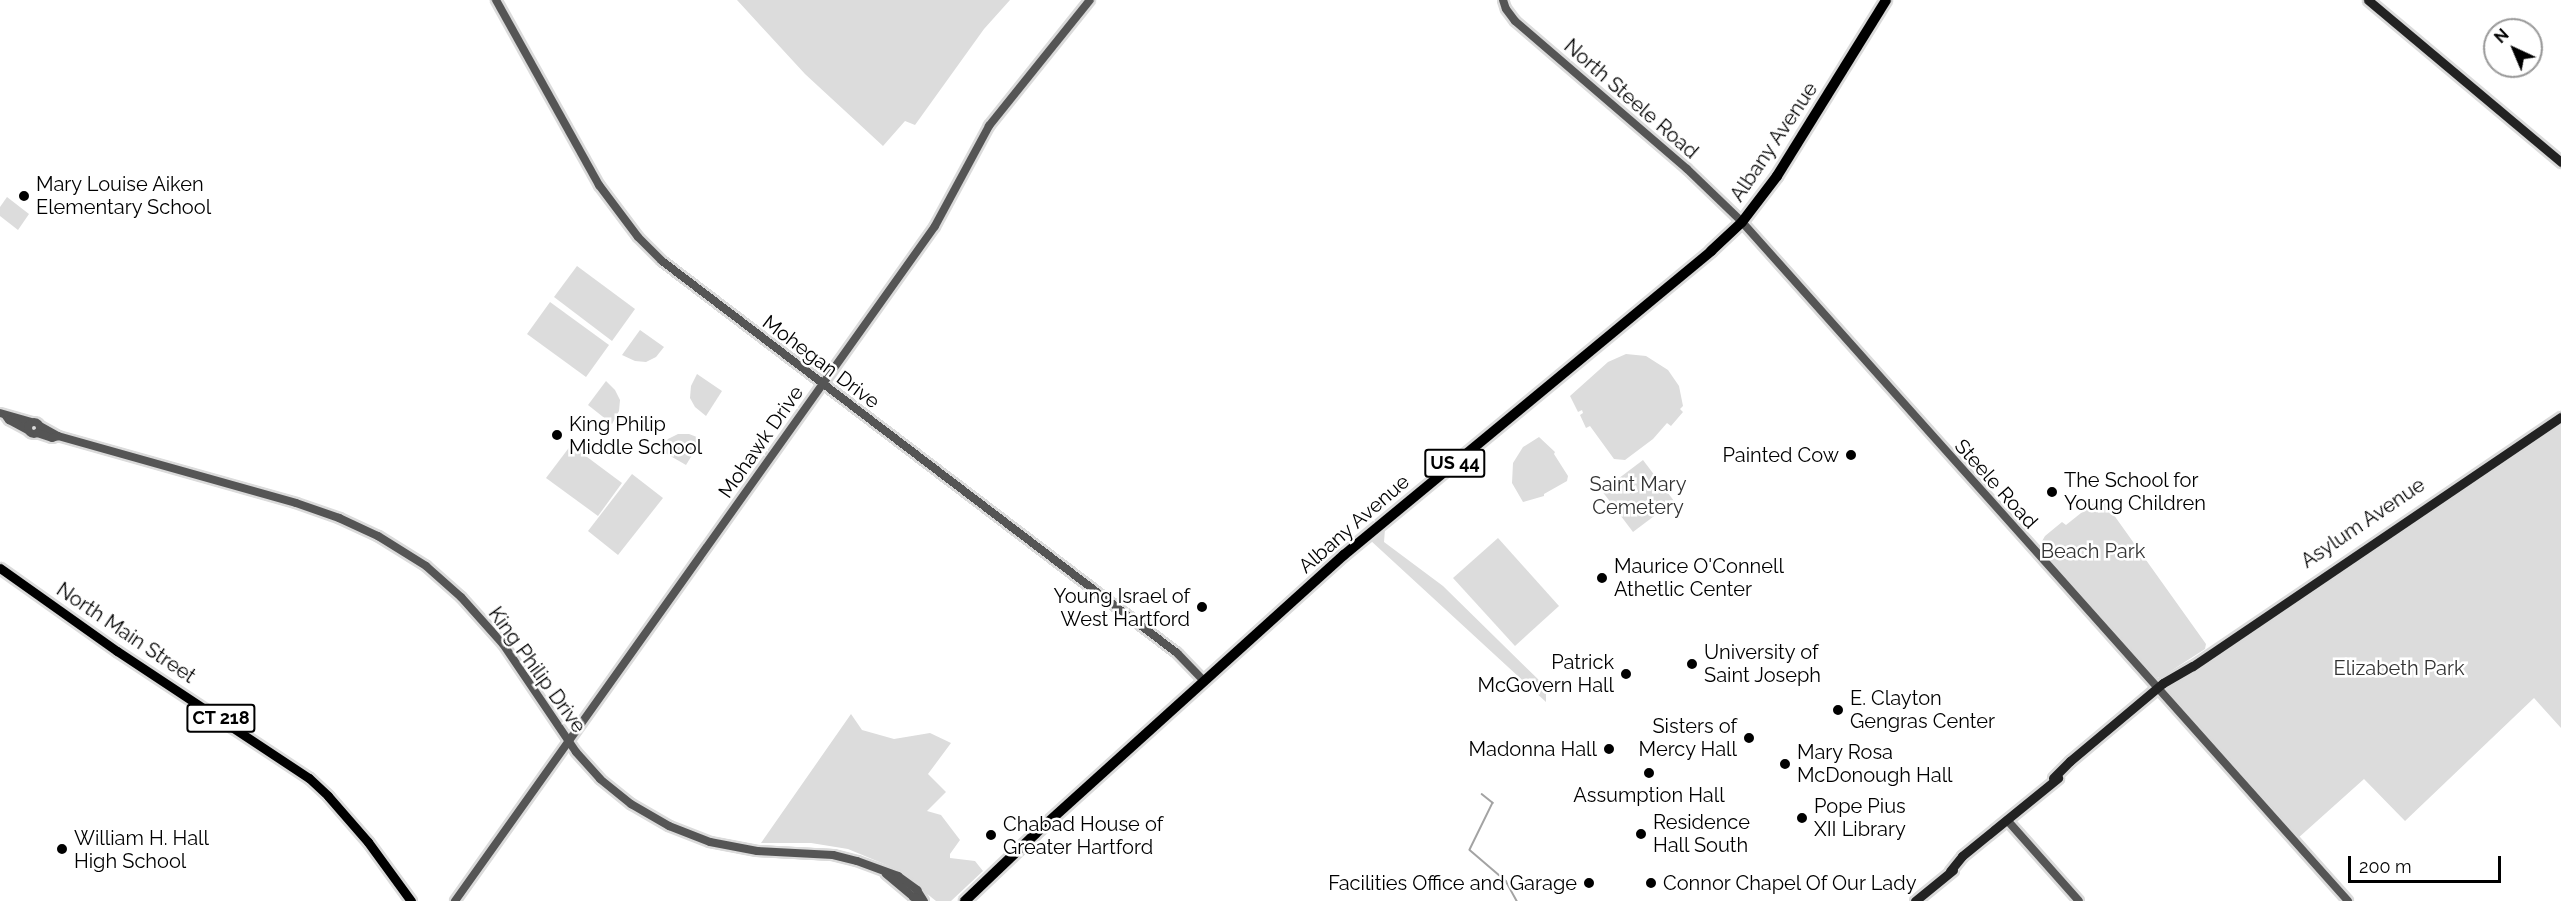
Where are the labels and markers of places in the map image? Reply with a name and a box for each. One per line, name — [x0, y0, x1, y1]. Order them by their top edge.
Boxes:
place label: Mary Louise Aiken Elementary School — [36, 172, 212, 219]
marker: Mary Louise Aiken Elementary School — [17, 189, 31, 203]
place label: King Philip Middle School — [569, 412, 702, 459]
marker: King Philip Middle School — [550, 428, 564, 442]
place label: Painted Cow — [1723, 443, 1839, 467]
marker: Painted Cow — [1844, 448, 1858, 462]
place label: The School for Young Children — [2064, 468, 2206, 515]
marker: The School for Young Children — [2045, 485, 2059, 499]
place label: Maurice O'Connell Athetlic Center — [1614, 554, 1784, 601]
marker: Maurice O'Connell Athetlic Center — [1595, 571, 1609, 585]
place label: Young Israel of West Hartford — [1053, 584, 1190, 631]
marker: Young Israel of West Hartford — [1195, 600, 1209, 614]
place label: University of Saint Joseph — [1704, 640, 1822, 687]
place label: Patrick McGovern Hall — [1478, 650, 1614, 697]
marker: University of Saint Joseph — [1685, 657, 1699, 671]
marker: Patrick McGovern Hall — [1619, 667, 1633, 681]
place label: E. Clayton Gengras Center — [1850, 686, 1995, 733]
marker: E. Clayton Gengras Center — [1831, 703, 1845, 717]
place label: Sisters of Mercy Hall — [1638, 714, 1737, 761]
marker: Sisters of Mercy Hall — [1742, 731, 1756, 745]
place label: Madonna Hall — [1469, 737, 1597, 761]
place label: Mary Rosa McDonough Hall — [1797, 740, 1953, 787]
marker: Madonna Hall — [1602, 742, 1616, 756]
marker: Mary Rosa McDonough Hall — [1778, 757, 1792, 771]
marker: Assumption Hall — [1642, 766, 1656, 780]
place label: Assumption Hall — [1573, 783, 1725, 807]
place label: Pope Pius XII Library — [1814, 795, 1906, 842]
place label: Residence Hall South — [1653, 810, 1750, 857]
marker: Pope Pius XII Library — [1795, 811, 1809, 825]
place label: Chabad House of Greater Hartford — [1003, 812, 1163, 859]
place label: William H. Hall High School — [74, 826, 209, 873]
marker: Residence Hall South — [1634, 827, 1648, 841]
marker: Chabad House of Greater Hartford — [984, 828, 998, 842]
marker: William H. Hall High School — [55, 842, 69, 856]
place label: Facilities Office and Garage — [1328, 871, 1577, 895]
place label: Connor Chapel Of Our Lady — [1663, 871, 1918, 895]
marker: Facilities Office and Garage — [1582, 876, 1596, 890]
marker: Connor Chapel Of Our Lady — [1644, 876, 1658, 890]

